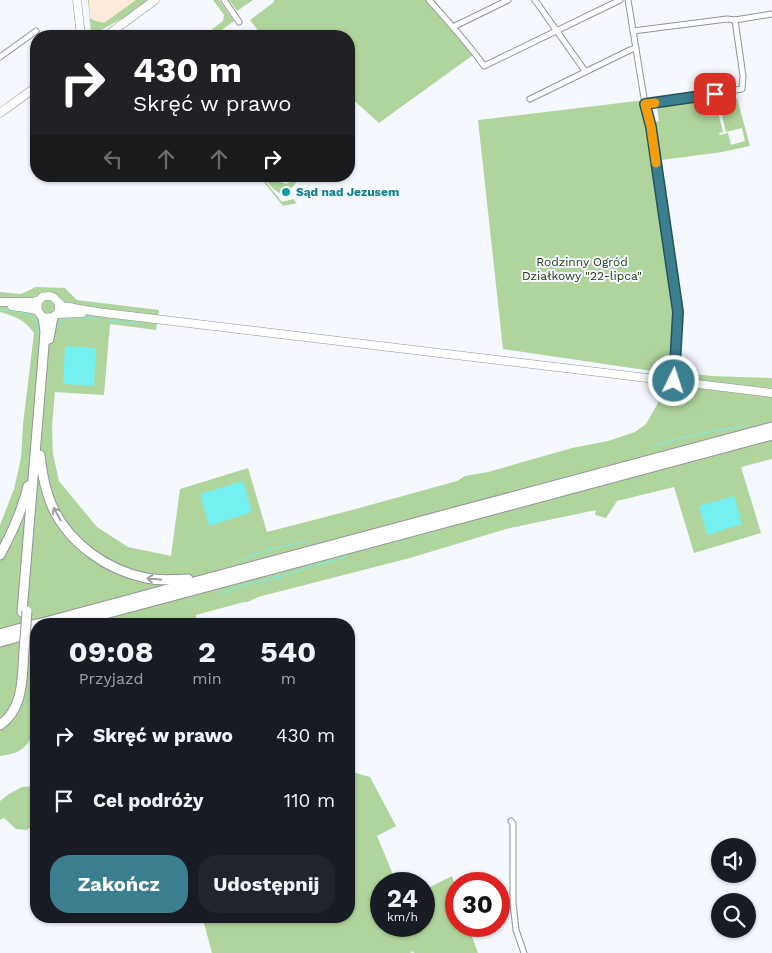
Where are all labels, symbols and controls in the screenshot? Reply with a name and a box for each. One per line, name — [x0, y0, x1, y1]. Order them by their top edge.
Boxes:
text: 430 m — [133, 49, 242, 91]
icon: right — [50, 50, 115, 115]
pin — [694, 73, 736, 115]
icon: arrive — [701, 80, 729, 108]
text: Skręć w prawo — [133, 91, 292, 116]
icon: left — [99, 145, 127, 173]
icon: ahead — [152, 145, 180, 173]
icon: ahead — [205, 145, 233, 173]
icon: right — [258, 145, 286, 173]
place label: Sąd nad Jezusem — [296, 185, 399, 199]
marker: Sąd nad Jezusem — [280, 186, 292, 198]
park label: Rodzinny Ogród Działkowy "22-lipca" — [522, 255, 642, 283]
position arrow — [647, 354, 699, 406]
one-way arrow — [51, 507, 61, 521]
one-way arrow — [147, 574, 163, 584]
text: 09:08 — [69, 634, 154, 669]
text: 2 — [198, 634, 216, 669]
text: 540 — [260, 634, 316, 669]
text: Przyjazd — [79, 669, 144, 688]
text: min — [192, 669, 222, 688]
text: m — [281, 669, 296, 688]
icon: right — [50, 722, 78, 750]
text: Skręć w prawo — [93, 724, 233, 747]
text: 430 m — [276, 724, 335, 747]
icon: arrive — [50, 787, 78, 815]
text: Cel podróży — [93, 789, 203, 812]
text: 110 m — [284, 789, 335, 812]
map controls — [711, 838, 756, 938]
button: sound — [711, 838, 756, 883]
button: Zakończ — [50, 855, 188, 913]
button: Udostępnij — [198, 855, 335, 913]
speed limit sign: 30 — [445, 872, 510, 937]
text: 24 — [387, 884, 418, 913]
button: search — [711, 893, 756, 938]
text: km/h — [387, 910, 418, 924]

